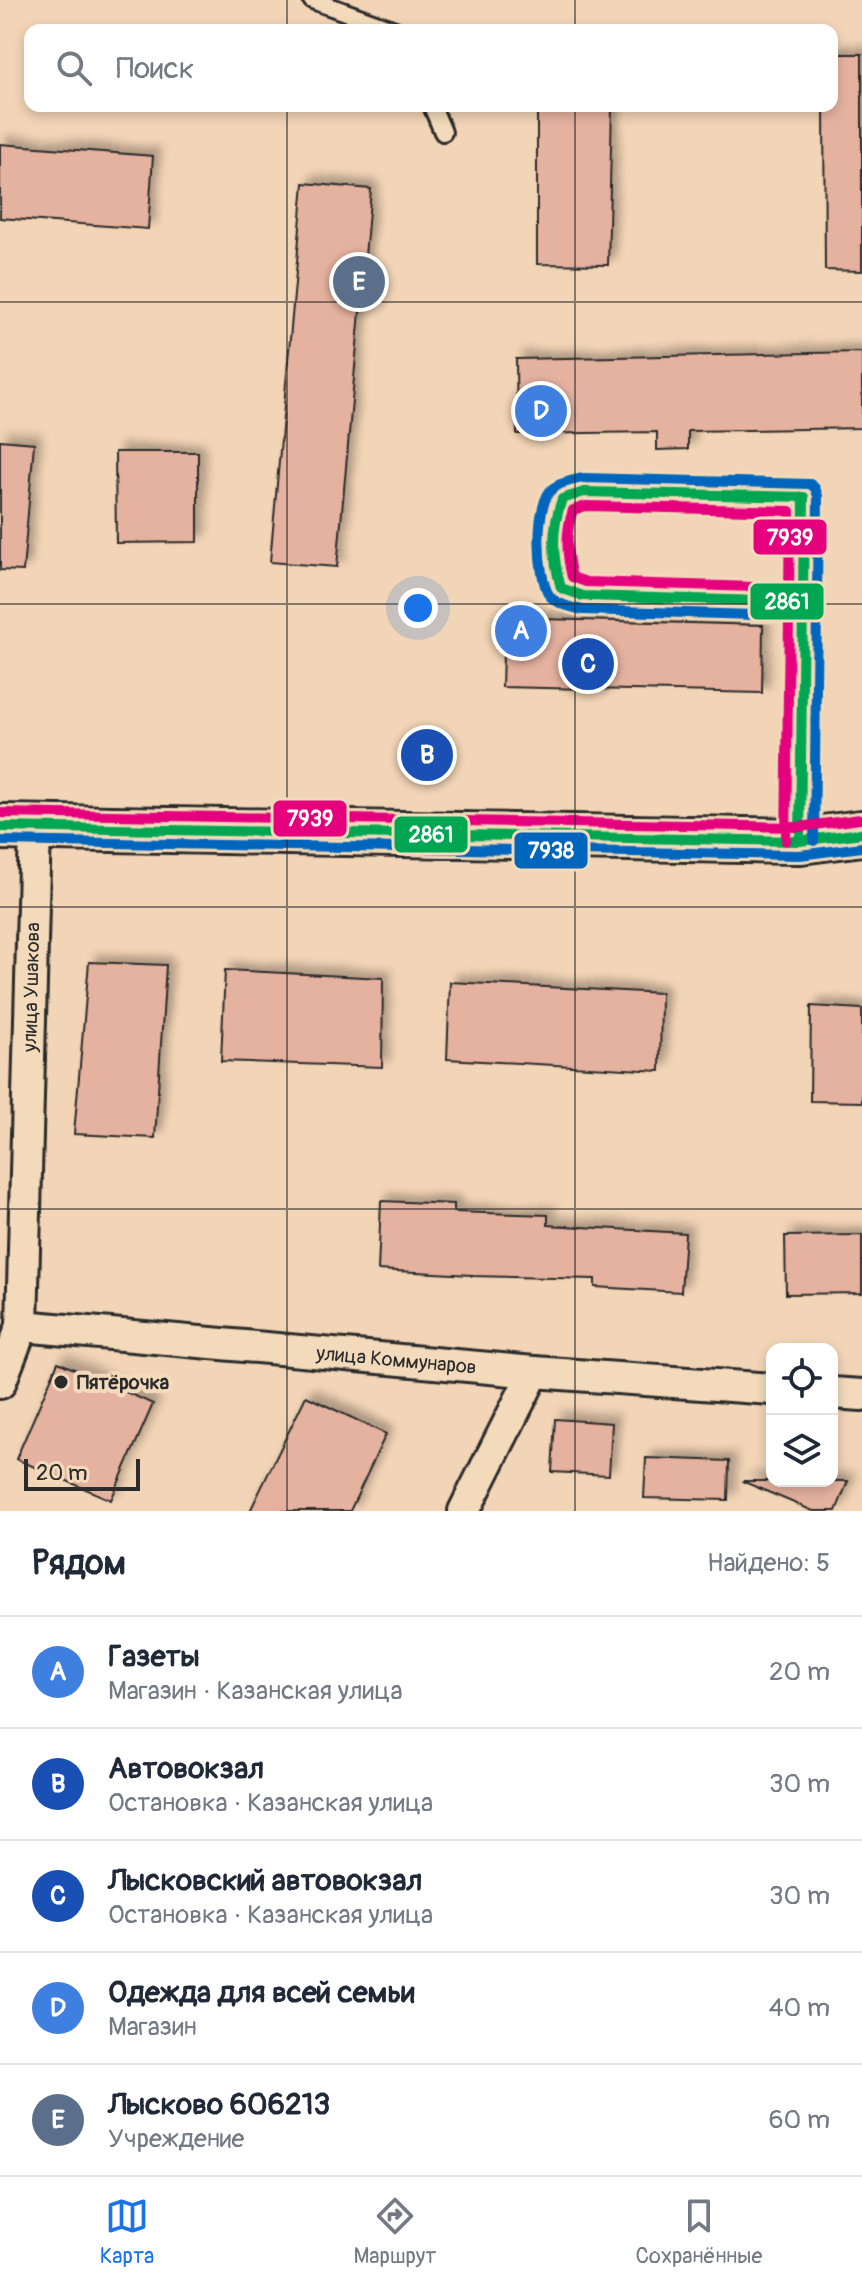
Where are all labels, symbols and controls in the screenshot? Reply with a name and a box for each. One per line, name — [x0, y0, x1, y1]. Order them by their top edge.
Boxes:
search box — [24, 24, 838, 112]
icon: search — [52, 46, 96, 90]
text: Поиск — [116, 50, 194, 87]
pin: E — [333, 252, 385, 312]
pin: D — [515, 381, 567, 441]
line badge: 7939 — [752, 518, 828, 556]
text: 7939 — [767, 524, 813, 552]
line badge: 2861 — [749, 582, 825, 621]
your location — [398, 588, 438, 628]
text: 2861 — [765, 588, 809, 616]
pin: A — [495, 601, 547, 661]
pin: C — [562, 634, 614, 694]
pin: B — [401, 725, 453, 785]
line badge: 7939 — [272, 799, 348, 838]
text: 7939 — [287, 805, 333, 833]
line badge: 2861 — [393, 815, 469, 854]
text: 2861 — [409, 821, 453, 849]
line badge: 7938 — [513, 831, 589, 870]
text: 7938 — [528, 837, 574, 865]
street label: улица Ушакова — [17, 922, 45, 1053]
street label: улица Коммунаров — [314, 1340, 478, 1379]
map controls — [766, 1343, 838, 1487]
button: locate — [766, 1343, 838, 1415]
place label: Пятёрочка — [77, 1370, 169, 1395]
marker: Пятёрочка — [52, 1373, 70, 1391]
button: layers — [766, 1415, 838, 1487]
scale bar — [24, 1455, 140, 1491]
text: 20 m — [36, 1459, 88, 1487]
text: Рядом — [32, 1542, 126, 1585]
text: Найдено: 5 — [707, 1547, 830, 1579]
text: Газеты — [108, 1638, 200, 1675]
text: A — [50, 1656, 66, 1688]
text: 20 m — [769, 1656, 830, 1688]
text: Магазин · Казанская улица — [108, 1675, 402, 1707]
text: Автовокзал — [108, 1750, 264, 1787]
text: B — [51, 1768, 65, 1800]
text: 30 m — [769, 1768, 830, 1800]
text: Остановка · Казанская улица — [108, 1787, 433, 1819]
text: Лысковский автовокзал — [108, 1862, 422, 1899]
text: C — [50, 1880, 66, 1912]
text: 30 m — [769, 1880, 830, 1912]
text: Остановка · Казанская улица — [108, 1899, 433, 1931]
text: Одежда для всей семьи — [108, 1974, 415, 2011]
text: D — [50, 1992, 66, 2024]
text: 40 m — [768, 1992, 830, 2024]
text: Магазин — [108, 2011, 197, 2043]
text: Лысково 606213 — [108, 2086, 330, 2123]
text: E — [51, 2104, 65, 2136]
text: 60 m — [768, 2104, 830, 2136]
text: Учреждение — [108, 2123, 244, 2155]
tab: Карта — [100, 2194, 154, 2270]
tab: Маршрут — [353, 2194, 436, 2270]
tab: Сохранённые — [636, 2194, 762, 2270]

